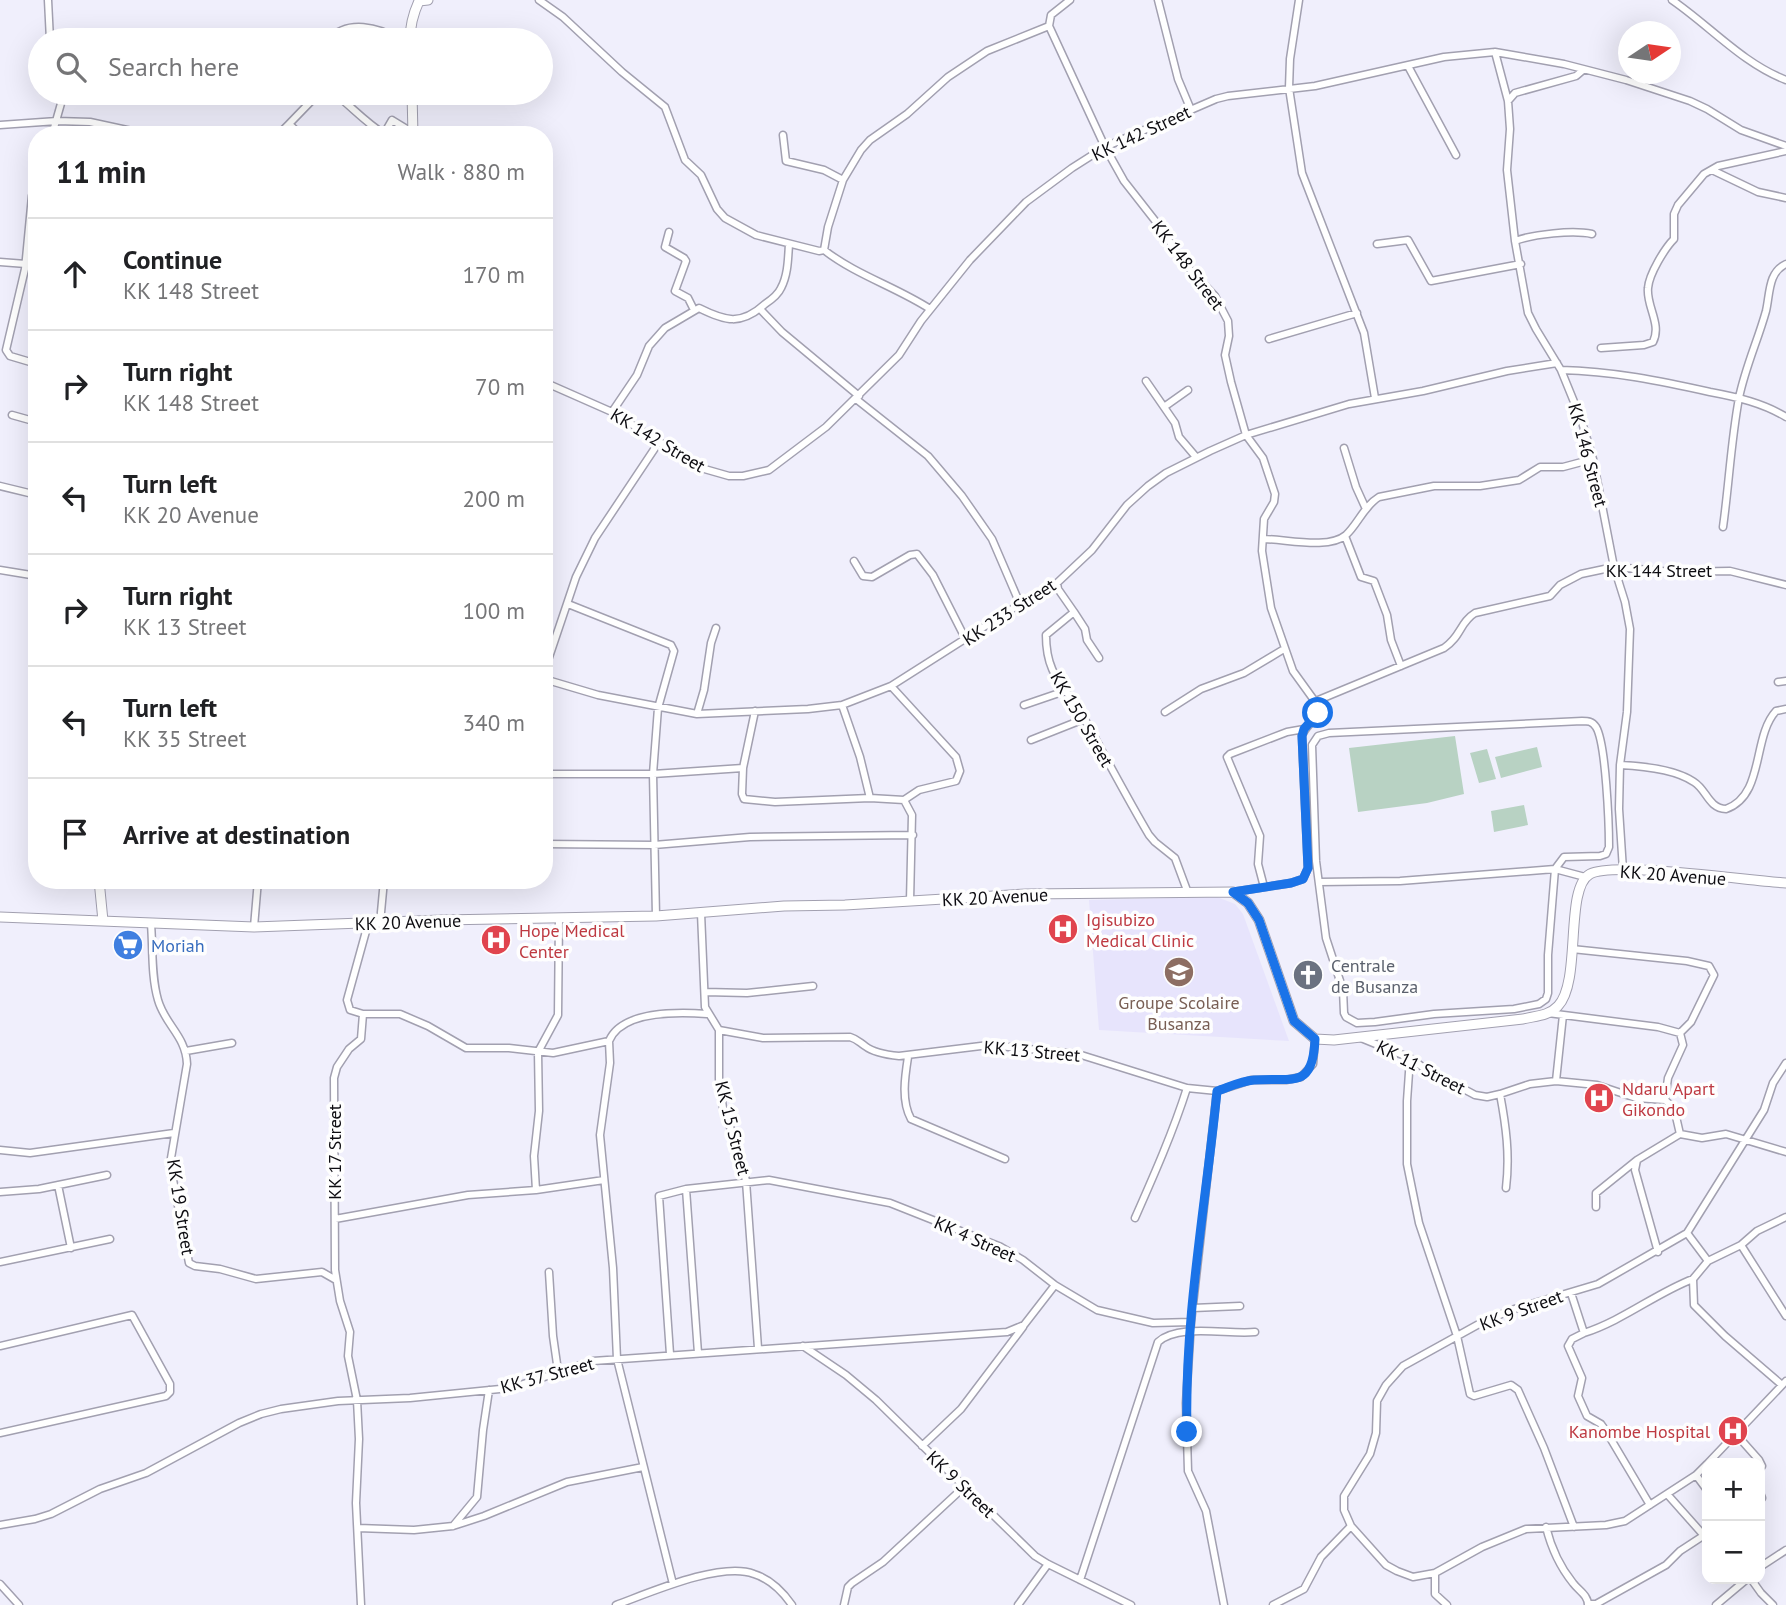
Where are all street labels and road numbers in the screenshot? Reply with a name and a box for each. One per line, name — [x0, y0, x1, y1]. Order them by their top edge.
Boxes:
street label: KK 142 Street — [1088, 100, 1194, 166]
street label: KK 148 Street — [1147, 216, 1229, 314]
street label: KK 146 Street — [1563, 401, 1613, 509]
street label: KK 142 Street — [606, 403, 710, 477]
street label: KK 144 Street — [1606, 559, 1712, 582]
street label: KK 233 Street — [958, 573, 1060, 651]
street label: KK 150 Street — [1045, 667, 1119, 771]
street label: KK 20 Avenue — [1619, 860, 1727, 890]
street label: KK 20 Avenue — [941, 883, 1049, 911]
street label: KK 20 Avenue — [354, 909, 462, 935]
street label: KK 13 Street — [983, 1035, 1081, 1067]
street label: KK 11 Street — [1373, 1035, 1469, 1099]
street label: KK 15 Street — [710, 1078, 756, 1178]
street label: KK 17 Street — [323, 1104, 346, 1200]
street label: KK 19 Street — [162, 1157, 200, 1257]
street label: KK 4 Street — [931, 1211, 1019, 1267]
street label: KK 9 Street — [1476, 1284, 1566, 1336]
street label: KK 37 Street — [498, 1352, 596, 1398]
street label: KK 9 Street — [922, 1446, 1000, 1522]

